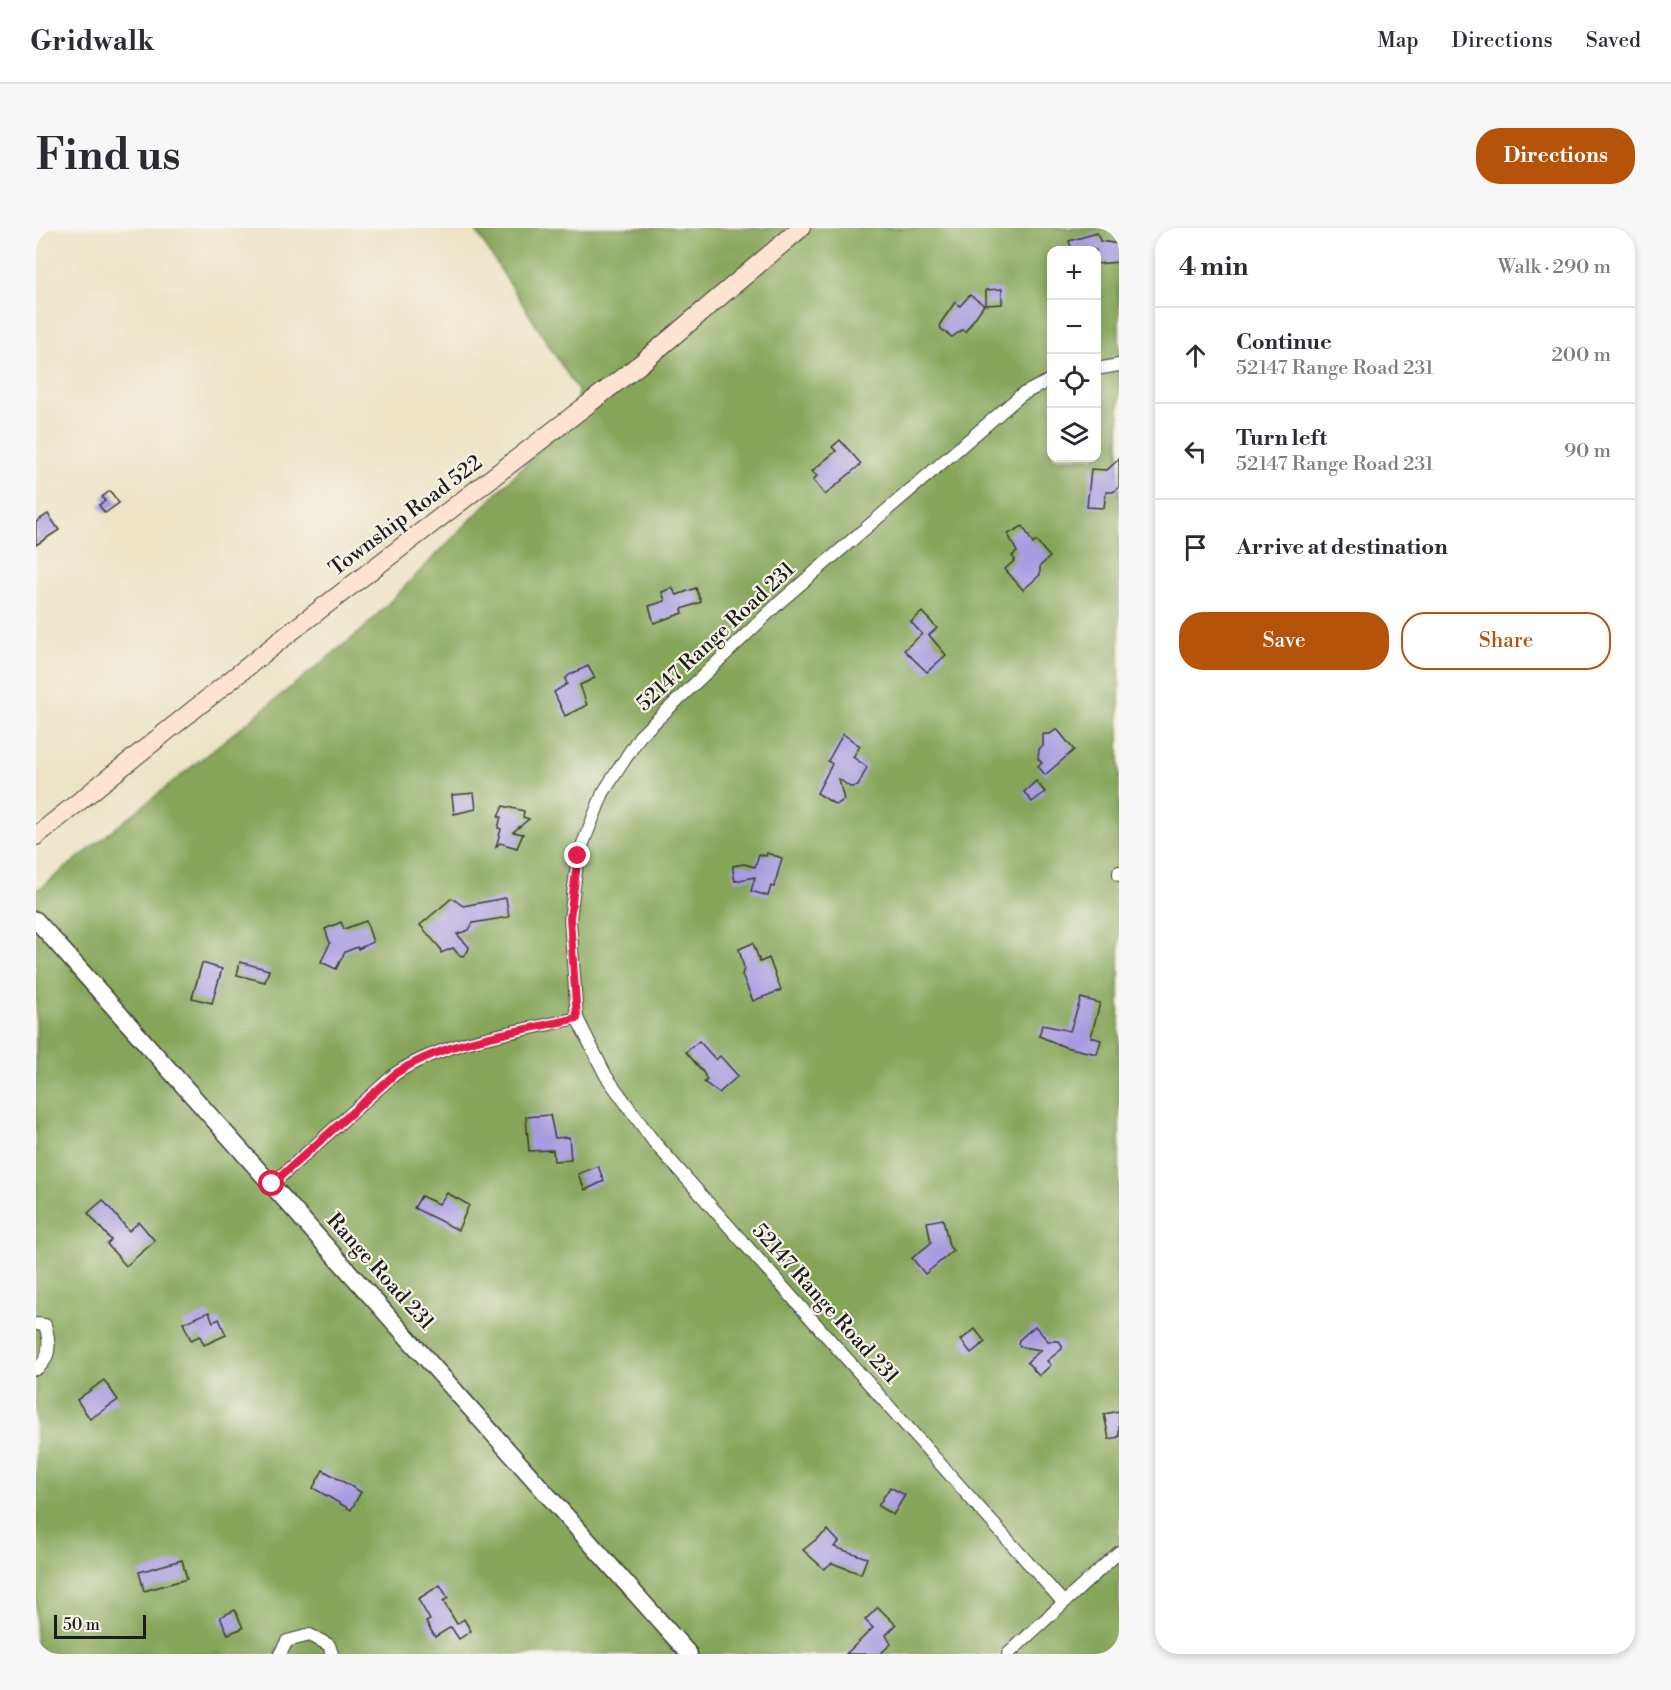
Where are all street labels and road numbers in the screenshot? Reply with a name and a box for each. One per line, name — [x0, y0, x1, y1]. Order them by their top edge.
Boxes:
street label: Township Road 522 — [324, 450, 488, 582]
street label: 52147 Range Road 231 — [631, 557, 801, 717]
street label: Range Road 231 — [321, 1208, 439, 1336]
street label: 52147 Range Road 231 — [746, 1218, 904, 1390]

